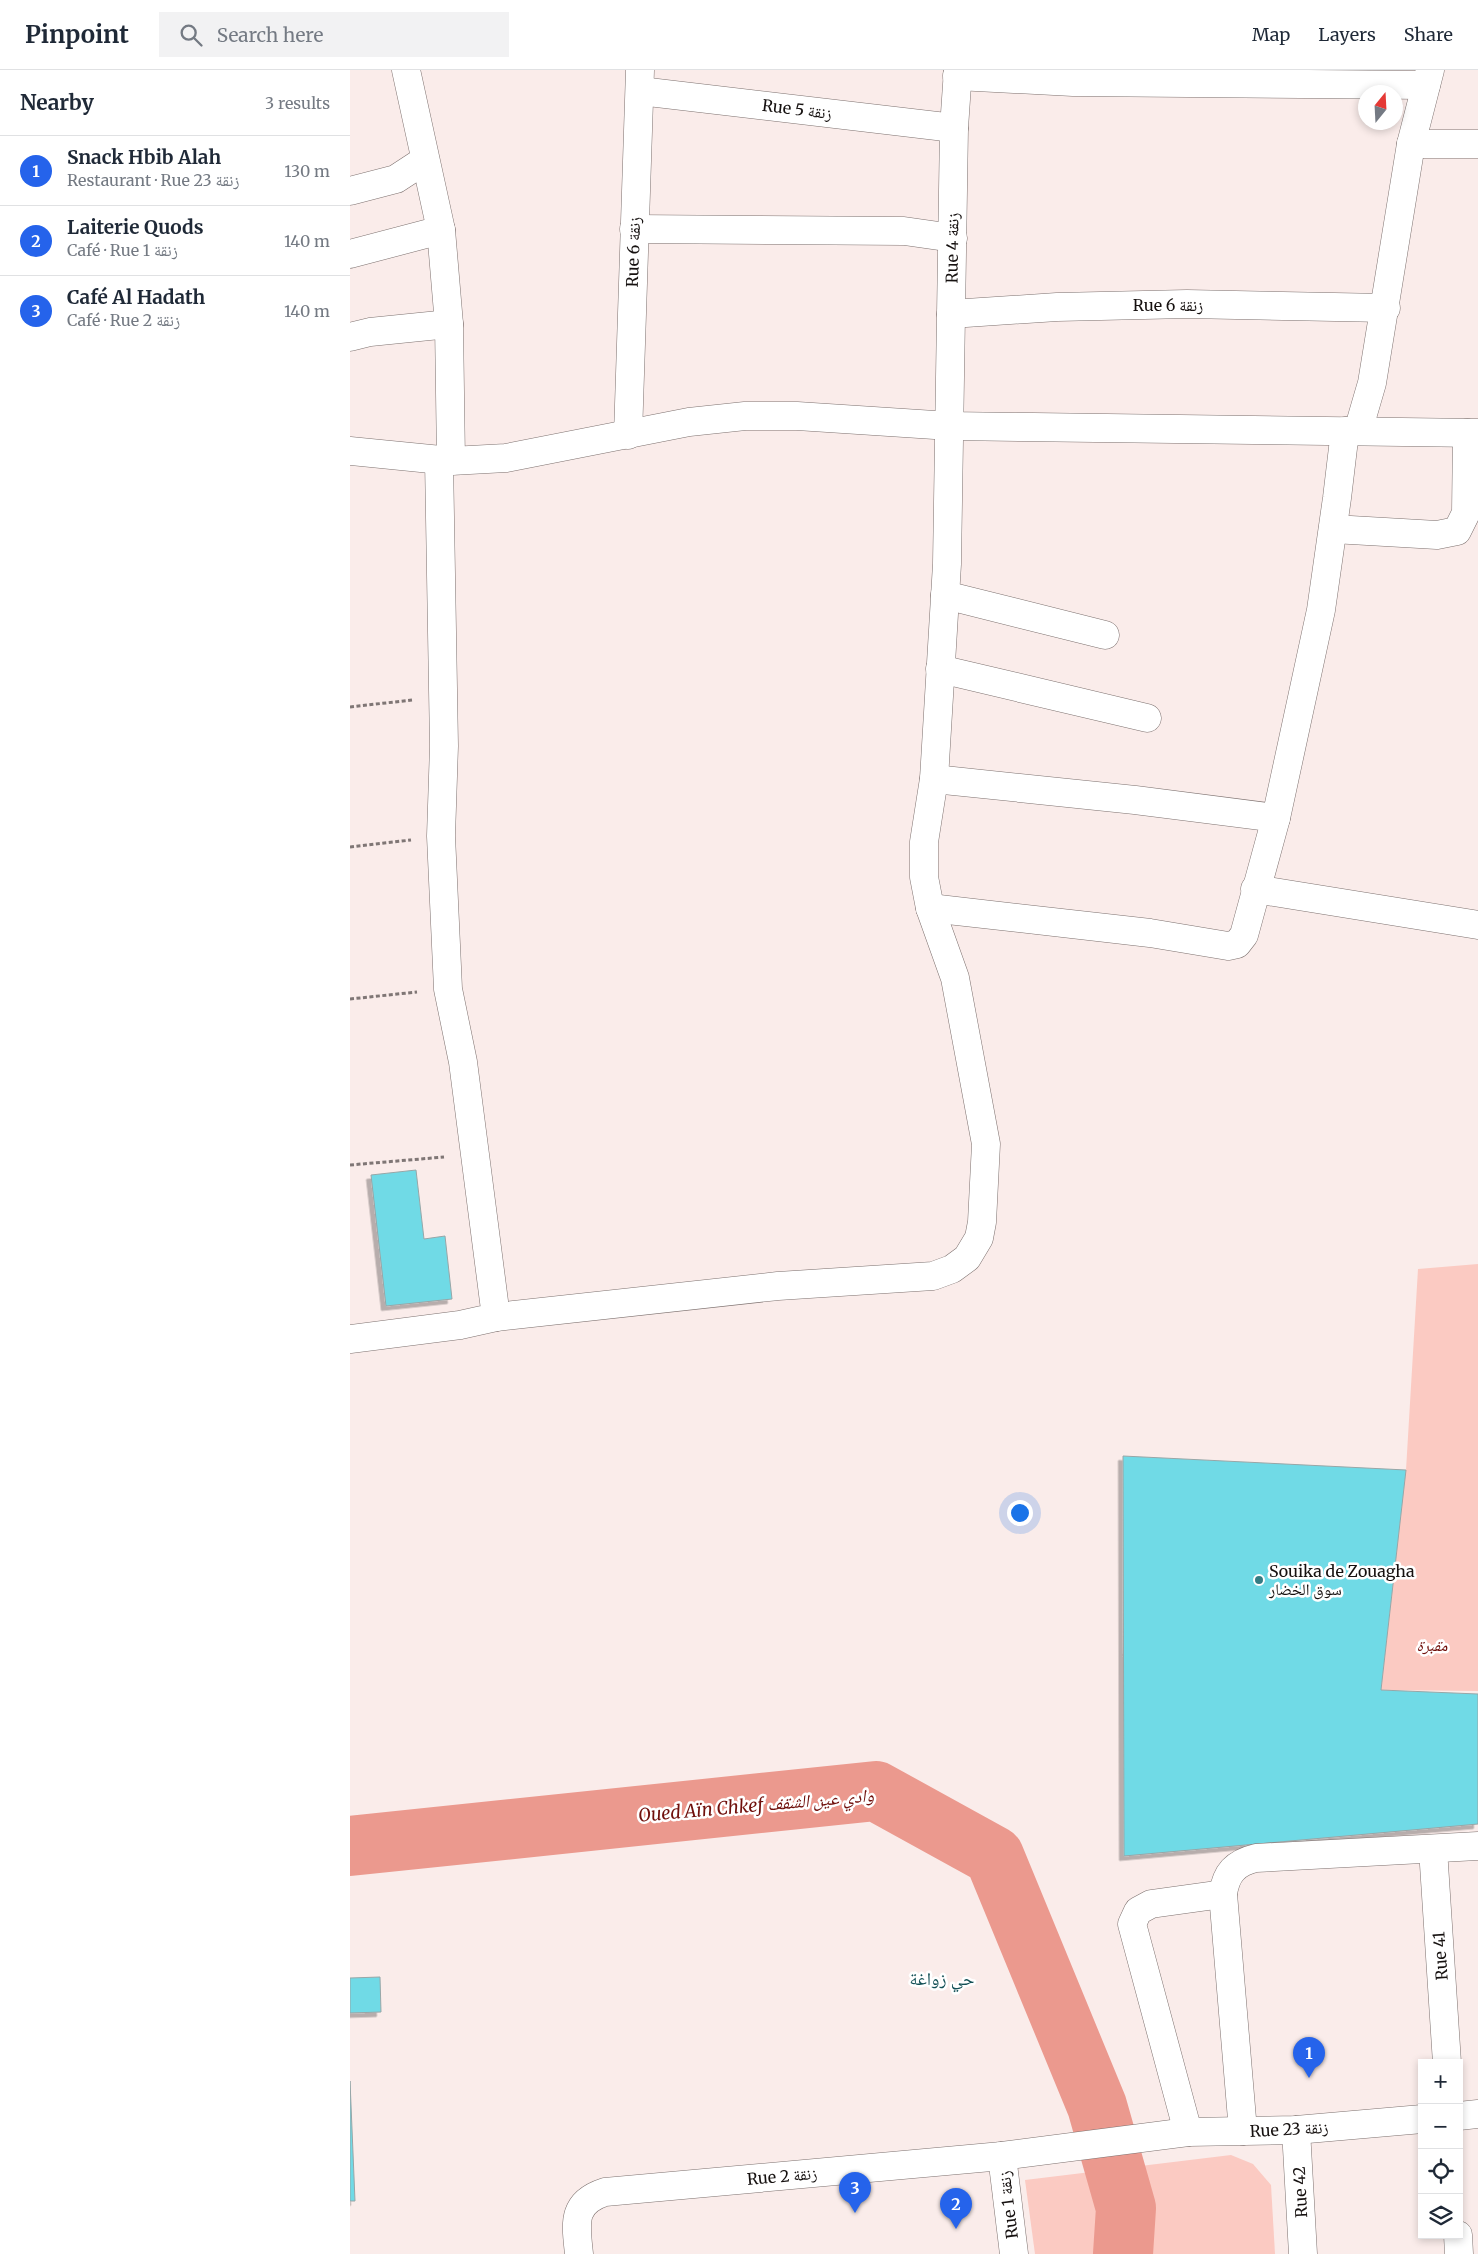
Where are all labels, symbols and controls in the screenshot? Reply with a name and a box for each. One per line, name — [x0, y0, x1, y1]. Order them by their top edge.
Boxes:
search box — [159, 12, 509, 57]
text: Pinpoint — [25, 19, 129, 50]
icon: search — [177, 21, 205, 49]
text: Search here — [217, 23, 323, 47]
text: Map — [1252, 23, 1290, 46]
text: Layers — [1318, 23, 1376, 46]
text: Share — [1404, 23, 1453, 46]
north arrow — [1358, 85, 1403, 130]
text: Nearby — [20, 89, 94, 116]
text: 3 results — [265, 93, 330, 113]
street label: Rue 5 زنقة — [761, 95, 833, 123]
text: Snack Hbib Alah — [67, 145, 221, 169]
text: 1 — [32, 161, 40, 181]
text: 130 m — [284, 161, 330, 181]
text: Restaurant · Rue 23 زنقة — [67, 170, 240, 190]
street label: Rue 4 زنقة — [941, 212, 963, 284]
text: Laiterie Quods — [67, 215, 204, 239]
street label: Rue 6 زنقة — [622, 216, 644, 288]
text: 2 — [31, 231, 41, 251]
text: 140 m — [284, 231, 330, 251]
text: Café · Rue 1 زنقة — [67, 240, 178, 260]
text: Café Al Hadath — [67, 285, 205, 309]
street label: Rue 6 زنقة — [1133, 295, 1203, 315]
text: 3 — [31, 301, 41, 321]
text: 140 m — [284, 301, 330, 321]
text: Café · Rue 2 زنقة — [67, 310, 180, 330]
your location — [1007, 1500, 1033, 1526]
place label: Souika de Zouagha سوق الخضار — [1268, 1561, 1415, 1600]
marker: Souika de Zouagha سوق الخضار — [1253, 1574, 1265, 1586]
park label: مقبرة — [1416, 1635, 1448, 1655]
water label: Oued Aïn Chkef وادي عين الشقف — [637, 1783, 876, 1830]
street label: Rue 41 — [1428, 1931, 1452, 1981]
district label: حي زواغة — [910, 1967, 974, 1993]
pin: 1 — [1293, 2037, 1325, 2078]
map controls — [1418, 2059, 1463, 2239]
button: + — [1418, 2059, 1463, 2104]
button: − — [1418, 2104, 1463, 2149]
street label: Rue 23 زنقة — [1249, 2117, 1329, 2141]
button: locate — [1418, 2149, 1463, 2194]
street label: Rue 2 زنقة — [746, 2163, 818, 2189]
street label: Rue 42 — [1289, 2166, 1311, 2218]
street label: Rue 1 زنقة — [994, 2170, 1022, 2240]
pin: 3 — [839, 2172, 871, 2213]
pin: 2 — [940, 2188, 972, 2229]
button: layers — [1418, 2194, 1463, 2239]

